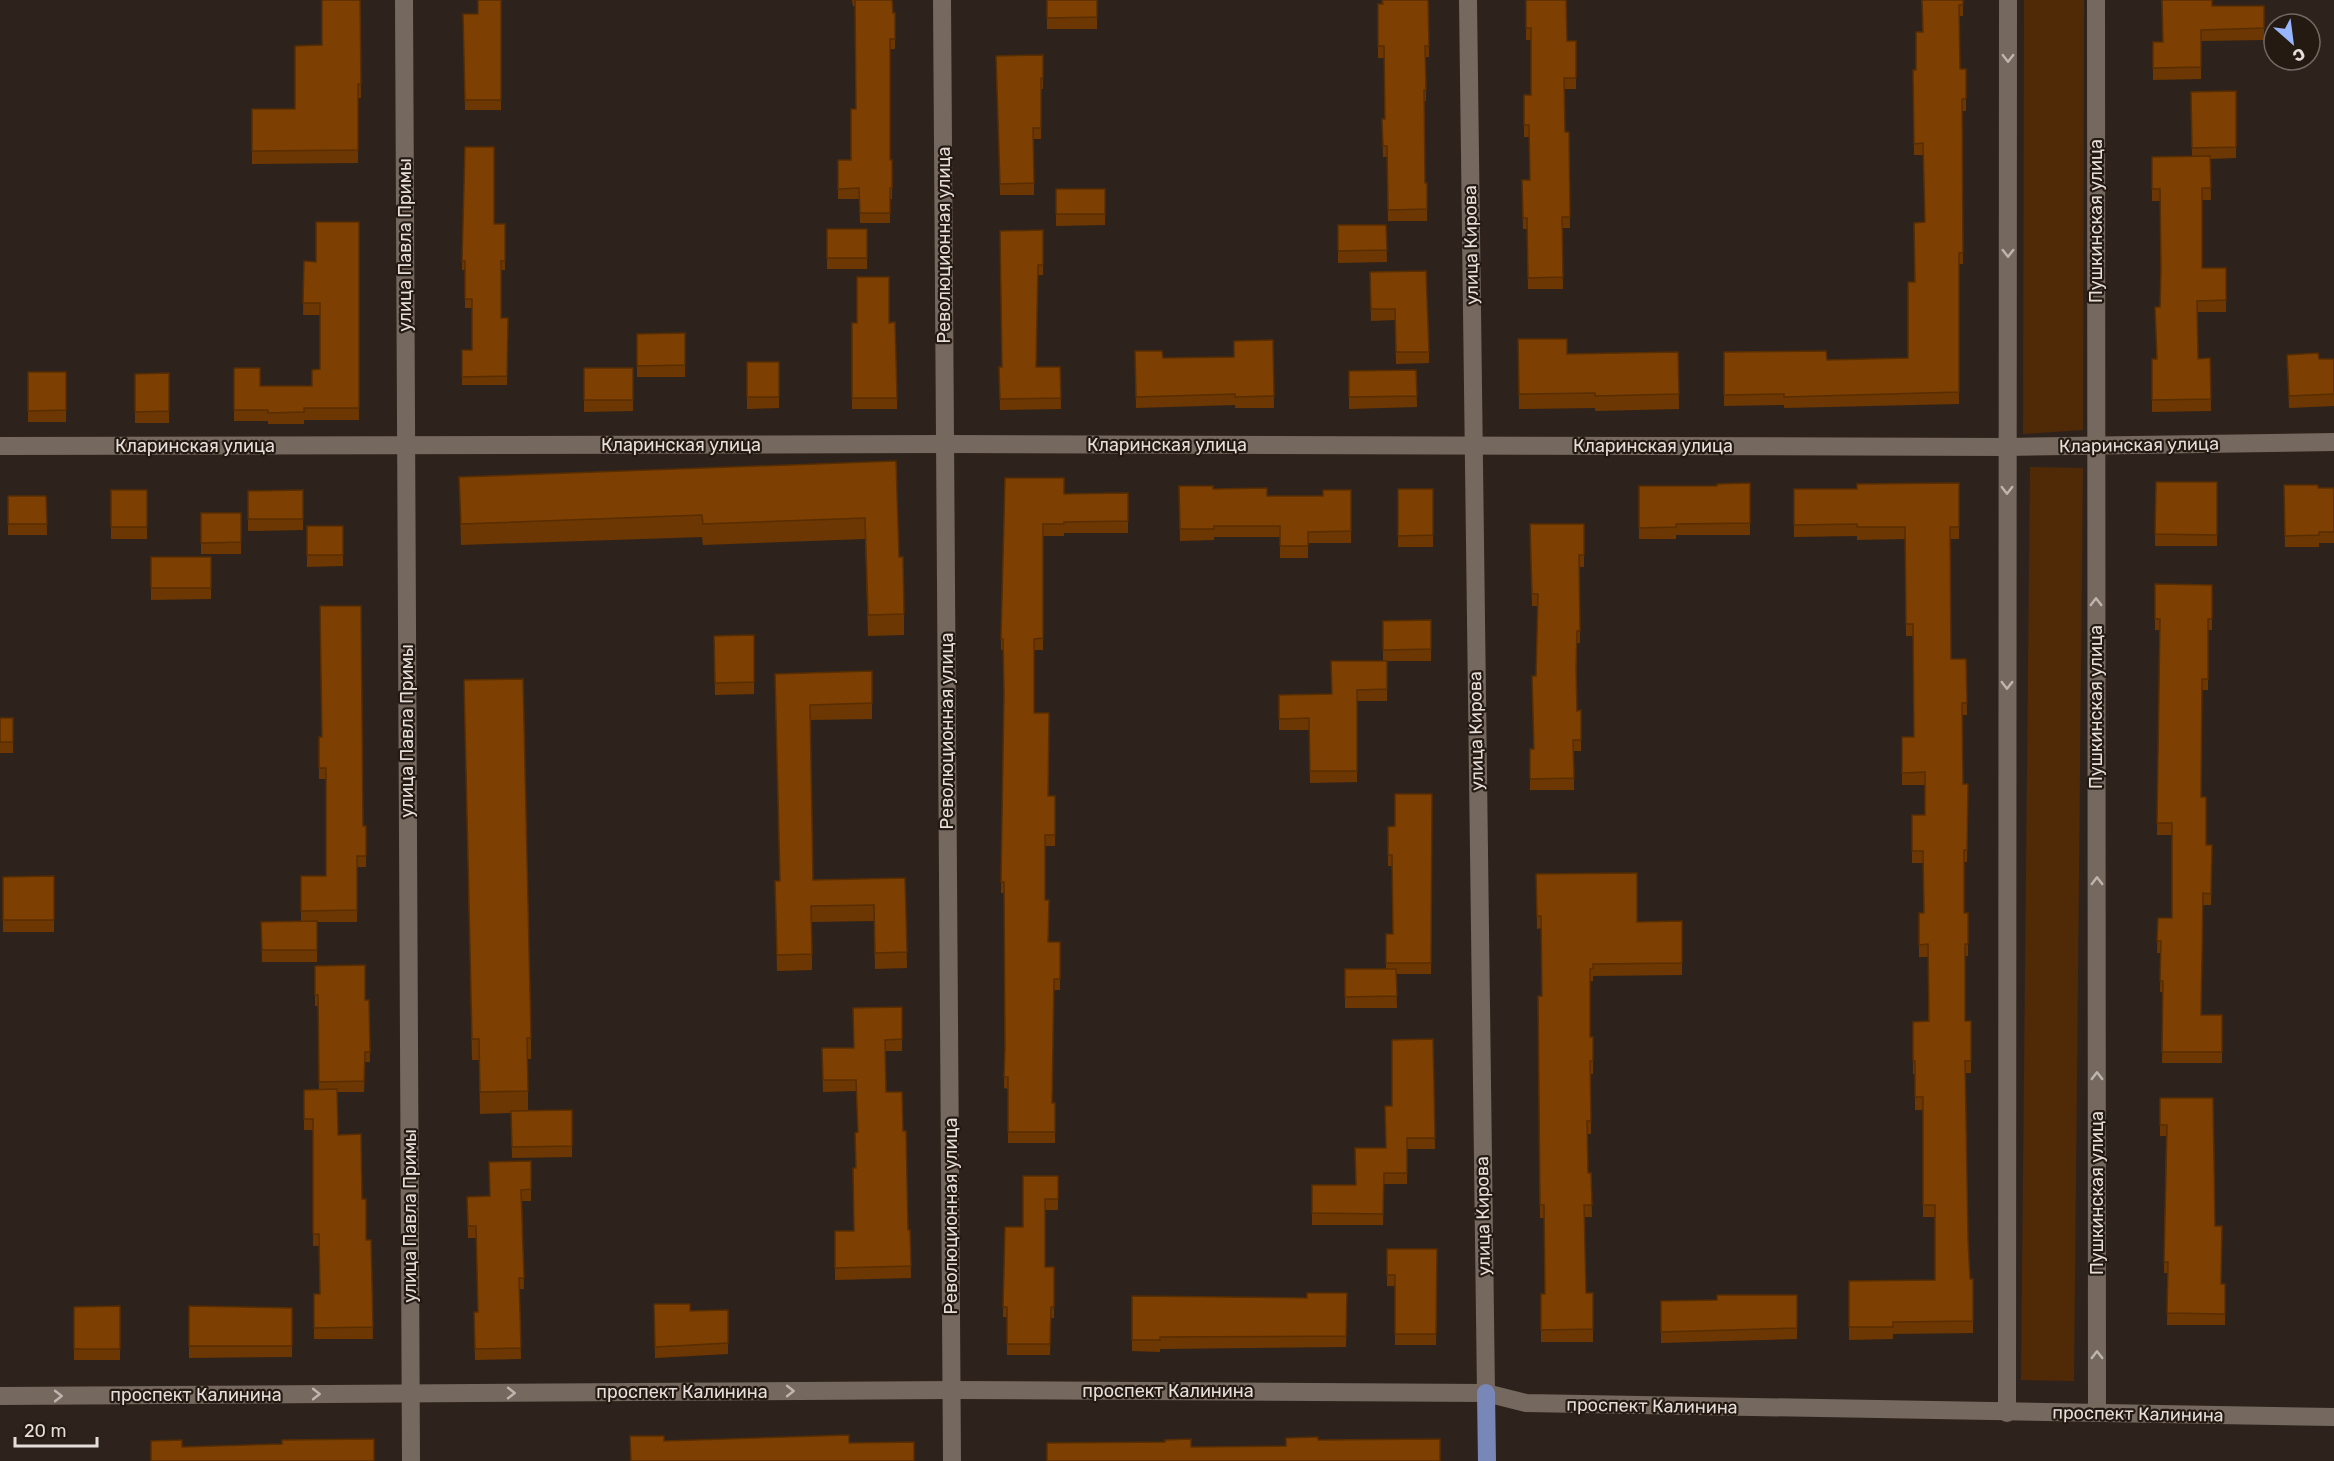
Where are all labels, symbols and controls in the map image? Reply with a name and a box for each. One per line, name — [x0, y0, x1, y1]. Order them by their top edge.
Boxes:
north arrow — [2262, 12, 2322, 72]
text: С — [2289, 44, 2308, 66]
one-way arrow — [2002, 54, 2014, 63]
street label: Пушкинская улица — [2085, 139, 2107, 303]
street label: Революционная улица — [933, 147, 955, 343]
street label: улица Павла Примы — [394, 158, 416, 332]
street label: улица Кирова — [1459, 185, 1483, 305]
one-way arrow — [2002, 249, 2014, 258]
street label: Кларинская улица — [2059, 433, 2219, 457]
street label: Кларинская улица — [601, 434, 761, 456]
street label: Кларинская улица — [1087, 434, 1247, 456]
street label: Кларинская улица — [115, 435, 275, 457]
street label: Кларинская улица — [1573, 435, 1733, 457]
one-way arrow — [2001, 486, 2013, 495]
one-way arrow — [2090, 597, 2102, 606]
street label: Пушкинская улица — [2085, 625, 2107, 789]
street label: Революционная улица — [936, 633, 958, 829]
street label: улица Павла Примы — [396, 644, 418, 818]
street label: улица Кирова — [1464, 671, 1488, 791]
one-way arrow — [2001, 681, 2013, 690]
one-way arrow — [2091, 876, 2103, 885]
one-way arrow — [2091, 1071, 2103, 1080]
street label: Пушкинская улица — [2086, 1111, 2108, 1275]
street label: Революционная улица — [940, 1118, 962, 1314]
street label: улица Павла Примы — [399, 1129, 421, 1303]
street label: улица Кирова — [1471, 1156, 1495, 1276]
one-way arrow — [2091, 1350, 2103, 1359]
street label: проспект Калинина — [1082, 1380, 1254, 1402]
street label: проспект Калинина — [596, 1381, 768, 1403]
street label: проспект Калинина — [110, 1384, 282, 1406]
one-way arrow — [786, 1385, 795, 1397]
one-way arrow — [507, 1387, 516, 1399]
one-way arrow — [312, 1388, 321, 1400]
one-way arrow — [54, 1390, 63, 1402]
street label: проспект Калинина — [1566, 1394, 1738, 1418]
street label: проспект Калинина — [2052, 1402, 2224, 1426]
scale bar — [15, 1410, 98, 1448]
text: 20 m — [24, 1420, 66, 1442]

